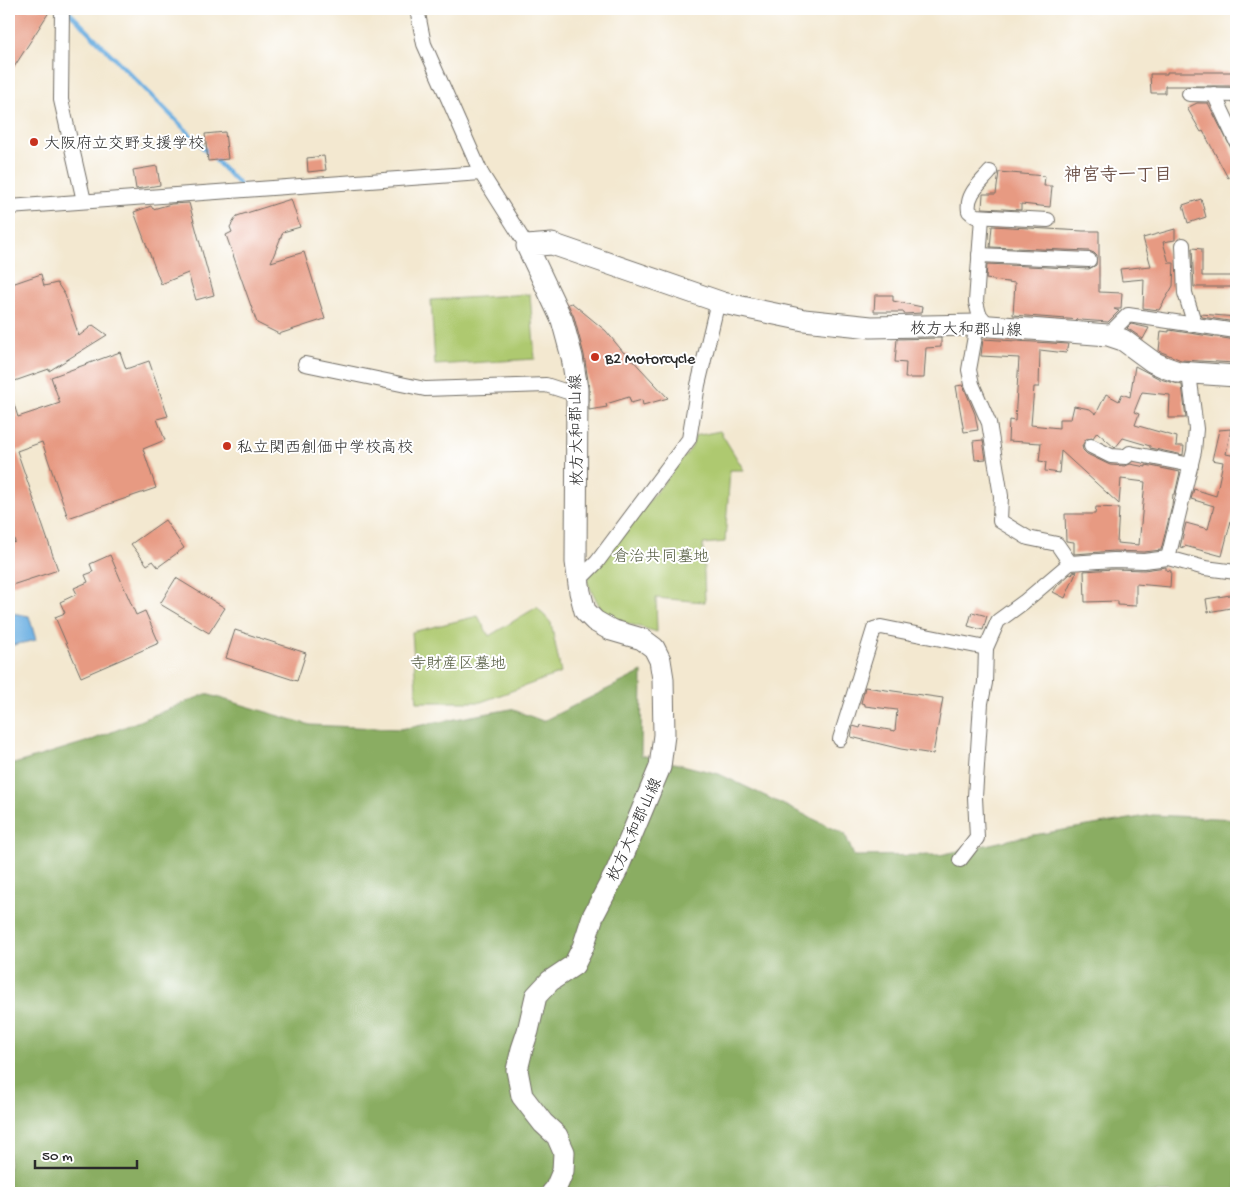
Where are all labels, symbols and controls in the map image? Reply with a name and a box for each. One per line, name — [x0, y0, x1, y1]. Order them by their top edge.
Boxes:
place label: 大阪府立交野支援学校 — [44, 134, 204, 155]
marker: 大阪府立交野支援学校 — [28, 136, 40, 148]
district label: 神宮寺一丁目 — [1064, 165, 1172, 187]
street label: 枚方大和郡山線 — [910, 319, 1022, 342]
marker: B2 Motorcycle — [589, 351, 601, 363]
place label: B2 Motorcycle — [604, 351, 696, 370]
street label: 枚方大和郡山線 — [566, 374, 589, 486]
place label: 私立関西創価中学校高校 — [237, 439, 413, 459]
marker: 私立関西創価中学校高校 — [221, 440, 233, 452]
park label: 倉治共同墓地 — [613, 547, 709, 568]
park label: 寺財産区墓地 — [410, 655, 506, 675]
street label: 枚方大和郡山線 — [603, 775, 668, 885]
scale bar — [35, 1137, 138, 1169]
text: 50 m — [42, 1148, 73, 1166]

